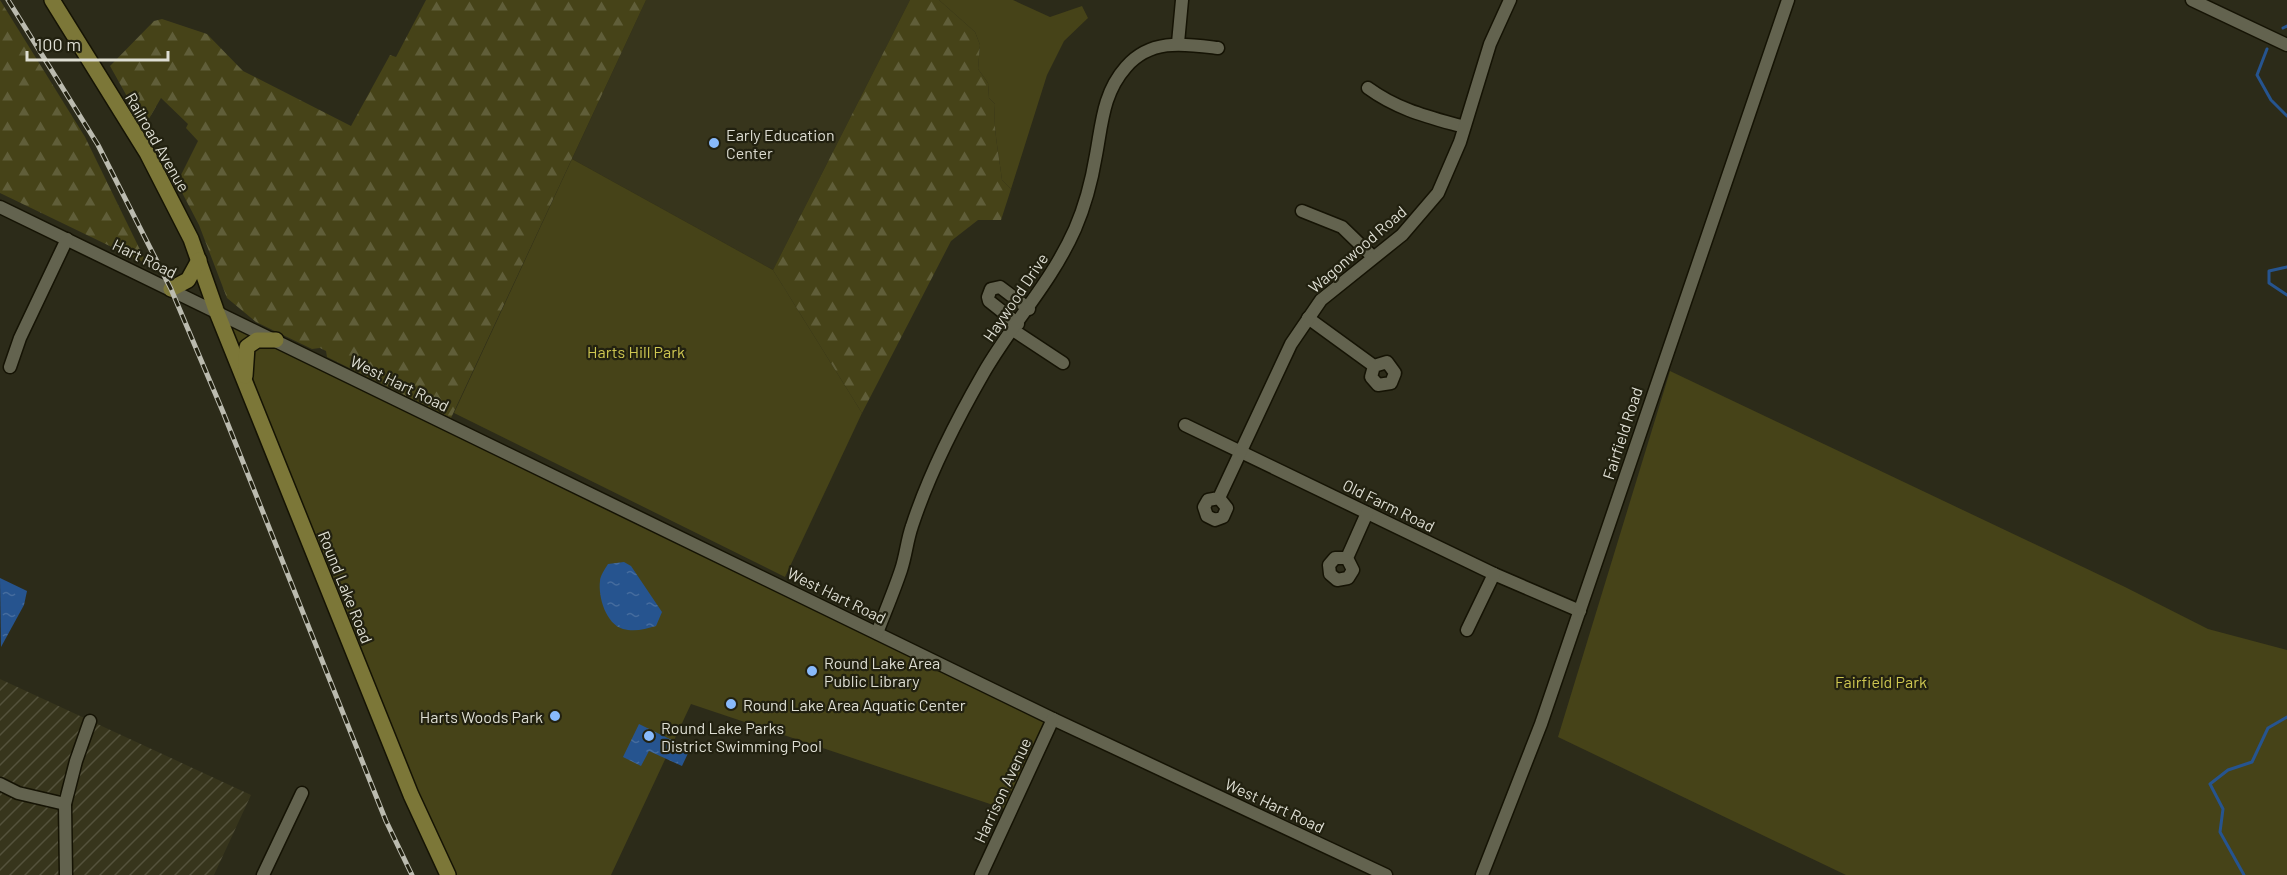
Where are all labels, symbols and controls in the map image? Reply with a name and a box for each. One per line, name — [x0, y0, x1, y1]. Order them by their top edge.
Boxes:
scale bar — [27, 24, 168, 62]
text: 100 m — [36, 33, 81, 55]
street label: Railroad Avenue — [122, 89, 194, 195]
place label: Early Education Center — [726, 125, 835, 162]
marker: Early Education Center — [707, 136, 721, 150]
street label: Wagonwood Road — [1304, 201, 1410, 297]
street label: Hart Road — [110, 234, 180, 282]
street label: Haywood Drive — [979, 249, 1051, 345]
park label: Harts Hill Park — [587, 342, 685, 361]
street label: West Hart Road — [348, 351, 452, 415]
street label: Fairfield Road — [1598, 384, 1646, 482]
street label: Old Farm Road — [1340, 475, 1438, 535]
street label: Round Lake Road — [315, 528, 377, 646]
street label: West Hart Road — [785, 563, 889, 627]
place label: Round Lake Area Public Library — [824, 653, 940, 690]
marker: Round Lake Area Public Library — [805, 664, 819, 678]
park label: Fairfield Park — [1835, 672, 1927, 691]
place label: Round Lake Area Aquatic Center — [743, 695, 966, 714]
marker: Round Lake Area Aquatic Center — [724, 697, 738, 711]
place label: Harts Woods Park — [420, 707, 543, 726]
marker: Harts Woods Park — [548, 709, 562, 723]
place label: Round Lake Parks District Swimming Pool — [661, 718, 822, 755]
marker: Round Lake Parks District Swimming Pool — [642, 729, 656, 743]
street label: Harrison Avenue — [969, 735, 1035, 845]
street label: West Hart Road — [1222, 774, 1328, 836]

